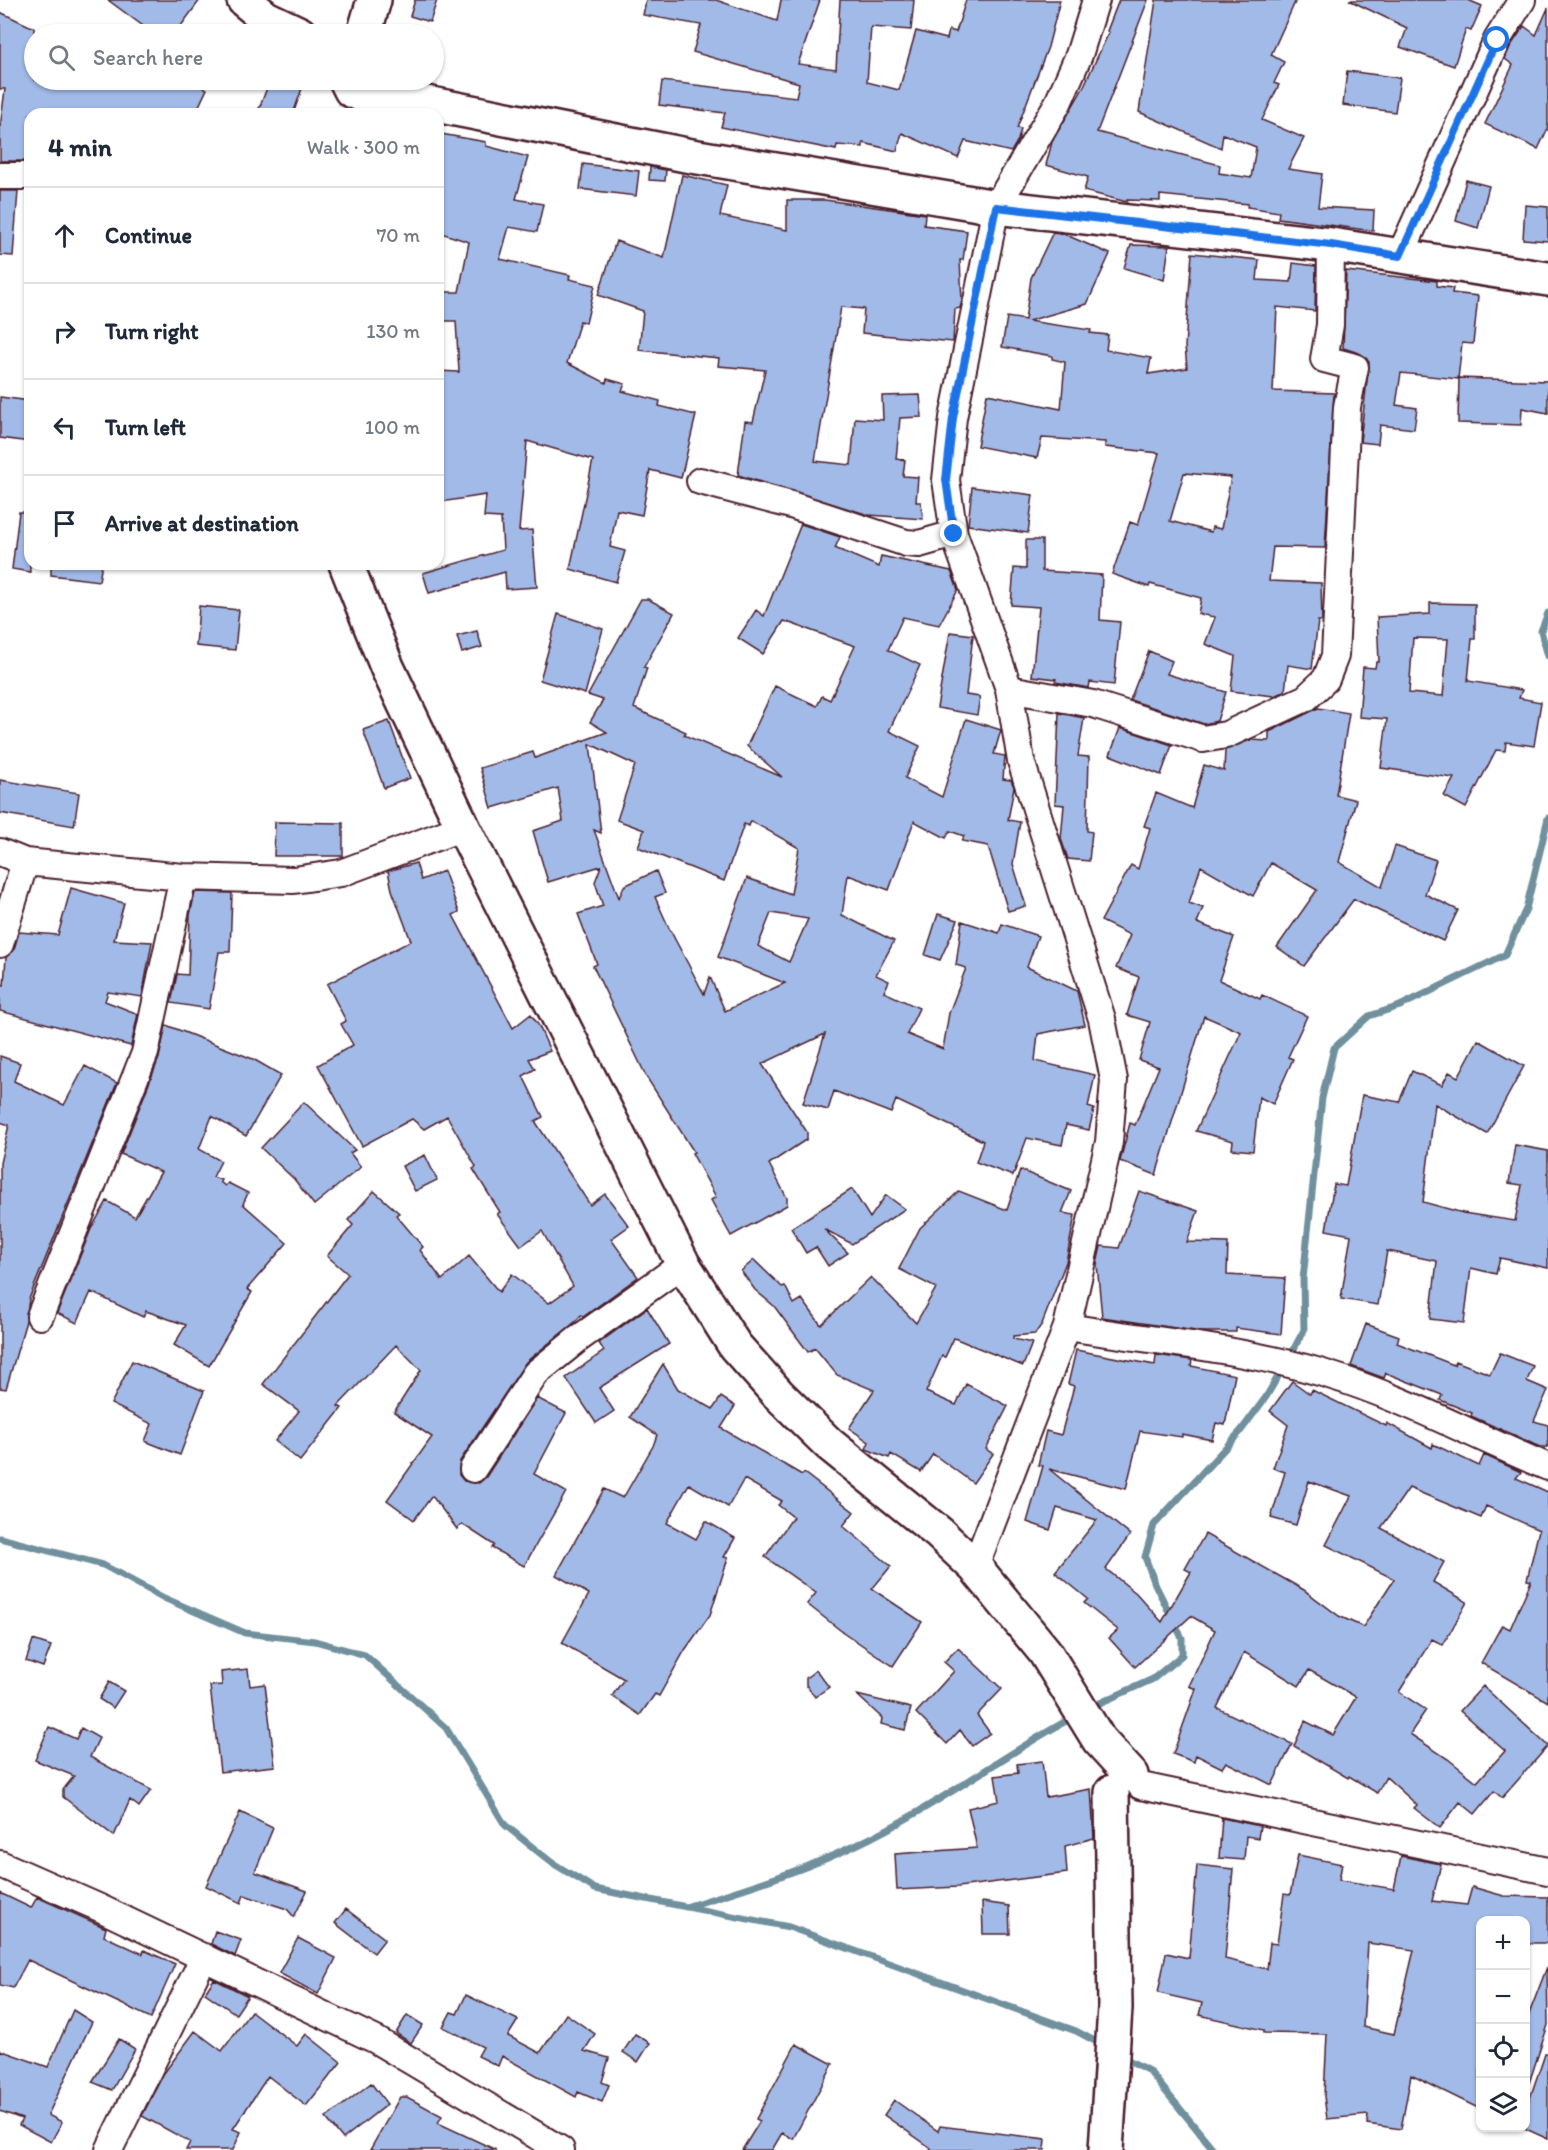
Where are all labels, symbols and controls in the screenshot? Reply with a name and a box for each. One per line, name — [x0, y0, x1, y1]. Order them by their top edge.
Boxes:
search box — [24, 24, 444, 90]
route start — [1483, 26, 1509, 52]
icon: search — [45, 41, 78, 74]
text: Search here — [93, 44, 203, 71]
text: 4 min — [48, 131, 112, 163]
text: Walk · 300 m — [307, 135, 420, 159]
icon: ahead — [48, 219, 81, 252]
text: Continue — [105, 222, 192, 249]
text: 70 m — [376, 223, 420, 247]
icon: right — [48, 315, 81, 348]
text: Turn right — [105, 318, 199, 345]
text: 130 m — [366, 319, 420, 343]
icon: left — [48, 411, 81, 444]
text: Turn left — [105, 414, 186, 441]
text: 100 m — [365, 415, 420, 439]
icon: arrive — [48, 507, 81, 540]
text: Arrive at destination — [105, 510, 299, 537]
route end — [940, 520, 966, 546]
map controls — [1476, 1916, 1530, 2132]
button: + — [1476, 1916, 1530, 1970]
button: − — [1476, 1970, 1530, 2024]
button: locate — [1476, 2024, 1530, 2078]
button: layers — [1476, 2078, 1530, 2132]

